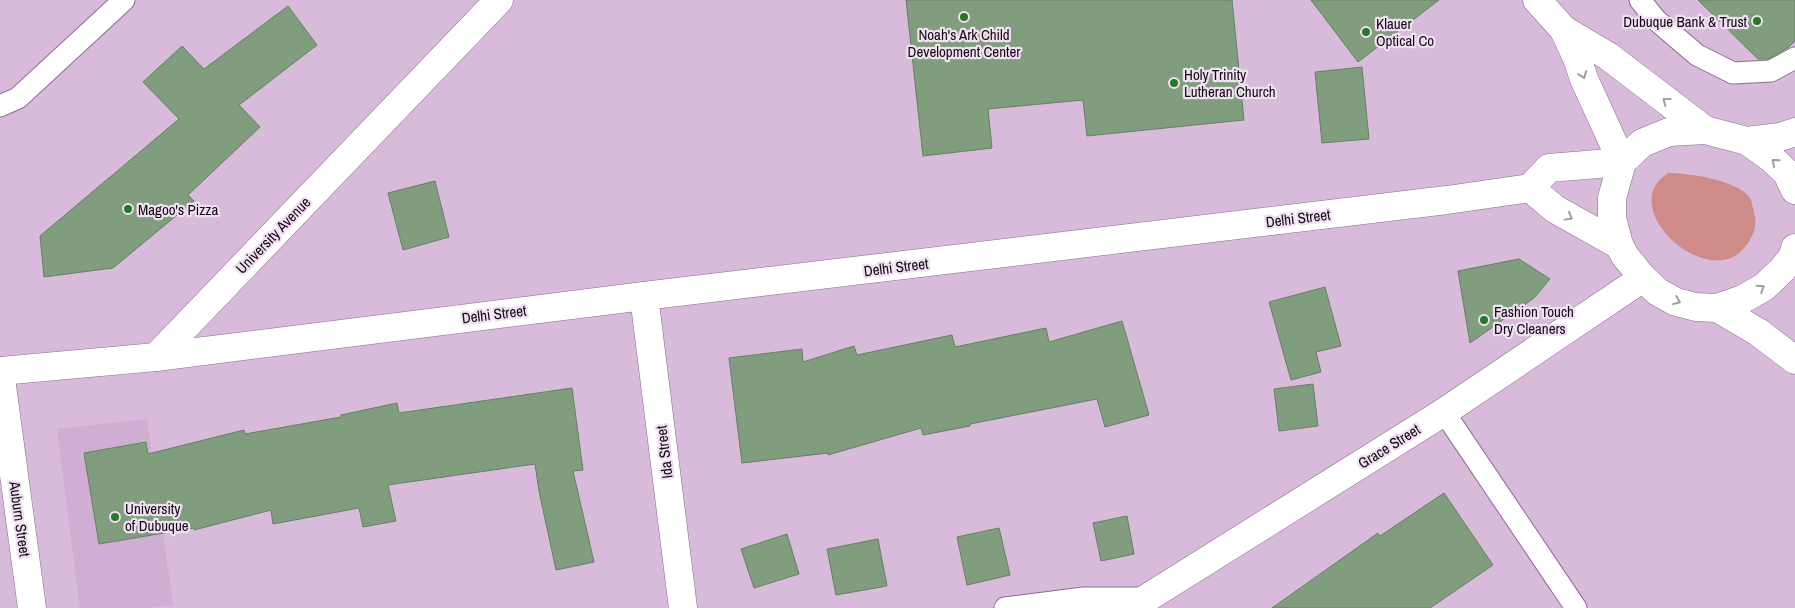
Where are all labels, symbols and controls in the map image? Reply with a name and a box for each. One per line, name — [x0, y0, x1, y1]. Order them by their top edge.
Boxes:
marker: Noah's Ark Child Development Center — [958, 11, 970, 23]
place label: Dubuque Bank & Trust — [1623, 11, 1748, 32]
place label: Klauer Optical Co — [1376, 13, 1434, 51]
marker: Dubuque Bank & Trust — [1751, 15, 1763, 27]
place label: Noah's Ark Child Development Center — [908, 24, 1020, 62]
marker: Klauer Optical Co — [1360, 26, 1372, 38]
place label: Holy Trinity Lutheran Church — [1184, 64, 1276, 102]
one-way arrow — [1577, 70, 1587, 79]
marker: Holy Trinity Lutheran Church — [1168, 77, 1180, 89]
one-way arrow — [1663, 99, 1672, 107]
one-way arrow — [1772, 160, 1781, 168]
street label: University Avenue — [231, 192, 315, 278]
place label: Magoo's Pizza — [138, 199, 218, 220]
marker: Magoo's Pizza — [122, 203, 134, 215]
street label: Delhi Street — [1264, 204, 1332, 232]
one-way arrow — [1564, 211, 1573, 221]
street label: Delhi Street — [862, 253, 930, 281]
one-way arrow — [1755, 285, 1765, 294]
one-way arrow — [1672, 295, 1681, 305]
street label: Delhi Street — [460, 300, 528, 328]
place label: Fashion Touch Dry Cleaners — [1494, 301, 1574, 339]
marker: Fashion Touch Dry Cleaners — [1478, 314, 1490, 326]
street label: Grace Street — [1354, 418, 1425, 473]
street label: Ida Street — [650, 424, 678, 480]
street label: Auburn Street — [4, 479, 36, 559]
place label: University of Dubuque — [125, 498, 189, 536]
marker: University of Dubuque — [109, 511, 121, 523]

